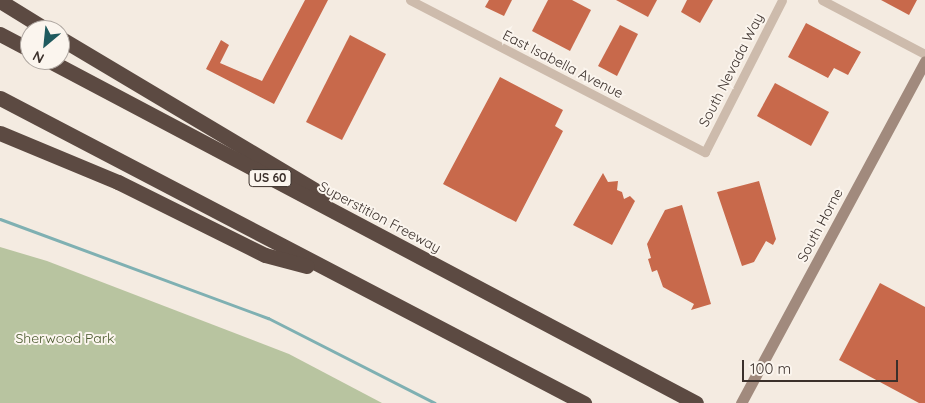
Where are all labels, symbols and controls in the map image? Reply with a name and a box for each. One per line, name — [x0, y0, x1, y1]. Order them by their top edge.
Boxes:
street label: South Nevada Way — [695, 10, 767, 130]
north arrow — [20, 20, 70, 70]
street label: East Isabella Avenue — [500, 26, 626, 102]
text: N — [30, 47, 47, 68]
road number: US 60 — [248, 168, 292, 188]
street label: Superstition Freeway — [316, 178, 444, 256]
street label: South Horne — [794, 185, 846, 265]
park label: Sherwood Park — [15, 330, 115, 346]
scale bar — [745, 350, 901, 382]
text: 100 m — [750, 359, 791, 378]

